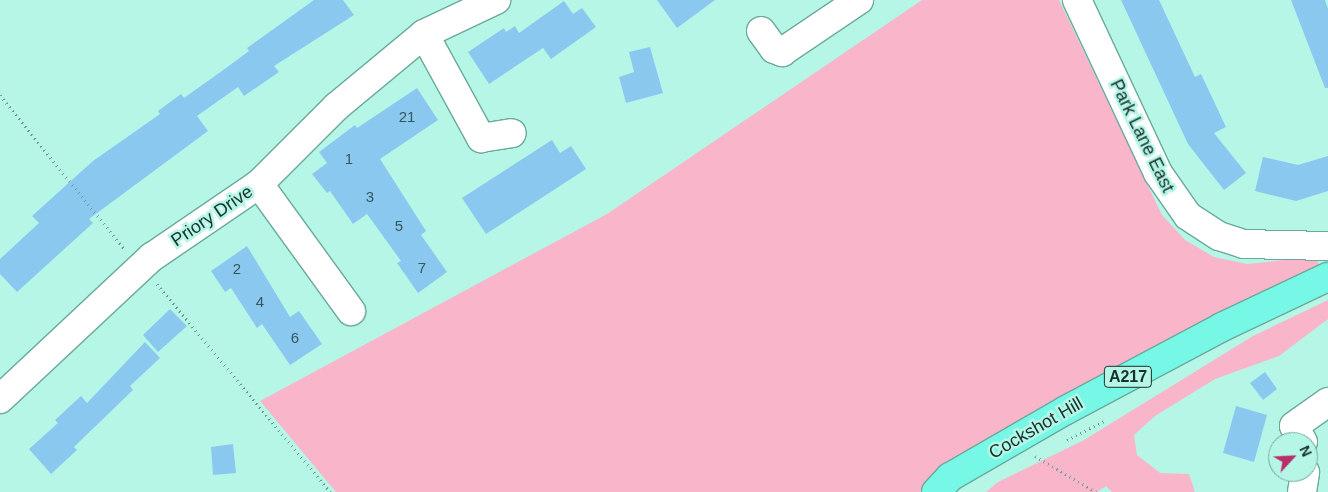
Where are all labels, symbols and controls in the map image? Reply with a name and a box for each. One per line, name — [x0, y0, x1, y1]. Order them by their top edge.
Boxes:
street label: Park Lane East — [1105, 76, 1179, 196]
house number: 21 — [399, 108, 415, 126]
house number: 1 — [345, 150, 353, 168]
street label: Priory Drive — [167, 181, 257, 251]
house number: 3 — [366, 188, 374, 206]
house number: 5 — [395, 217, 403, 235]
house number: 7 — [418, 259, 426, 277]
house number: 2 — [233, 260, 241, 278]
house number: 4 — [256, 293, 264, 311]
house number: 6 — [291, 329, 299, 347]
road number: A217 — [1103, 364, 1153, 391]
street label: Cockshot Hill — [985, 392, 1087, 464]
north arrow — [1268, 432, 1318, 482]
text: N — [1296, 443, 1315, 459]

